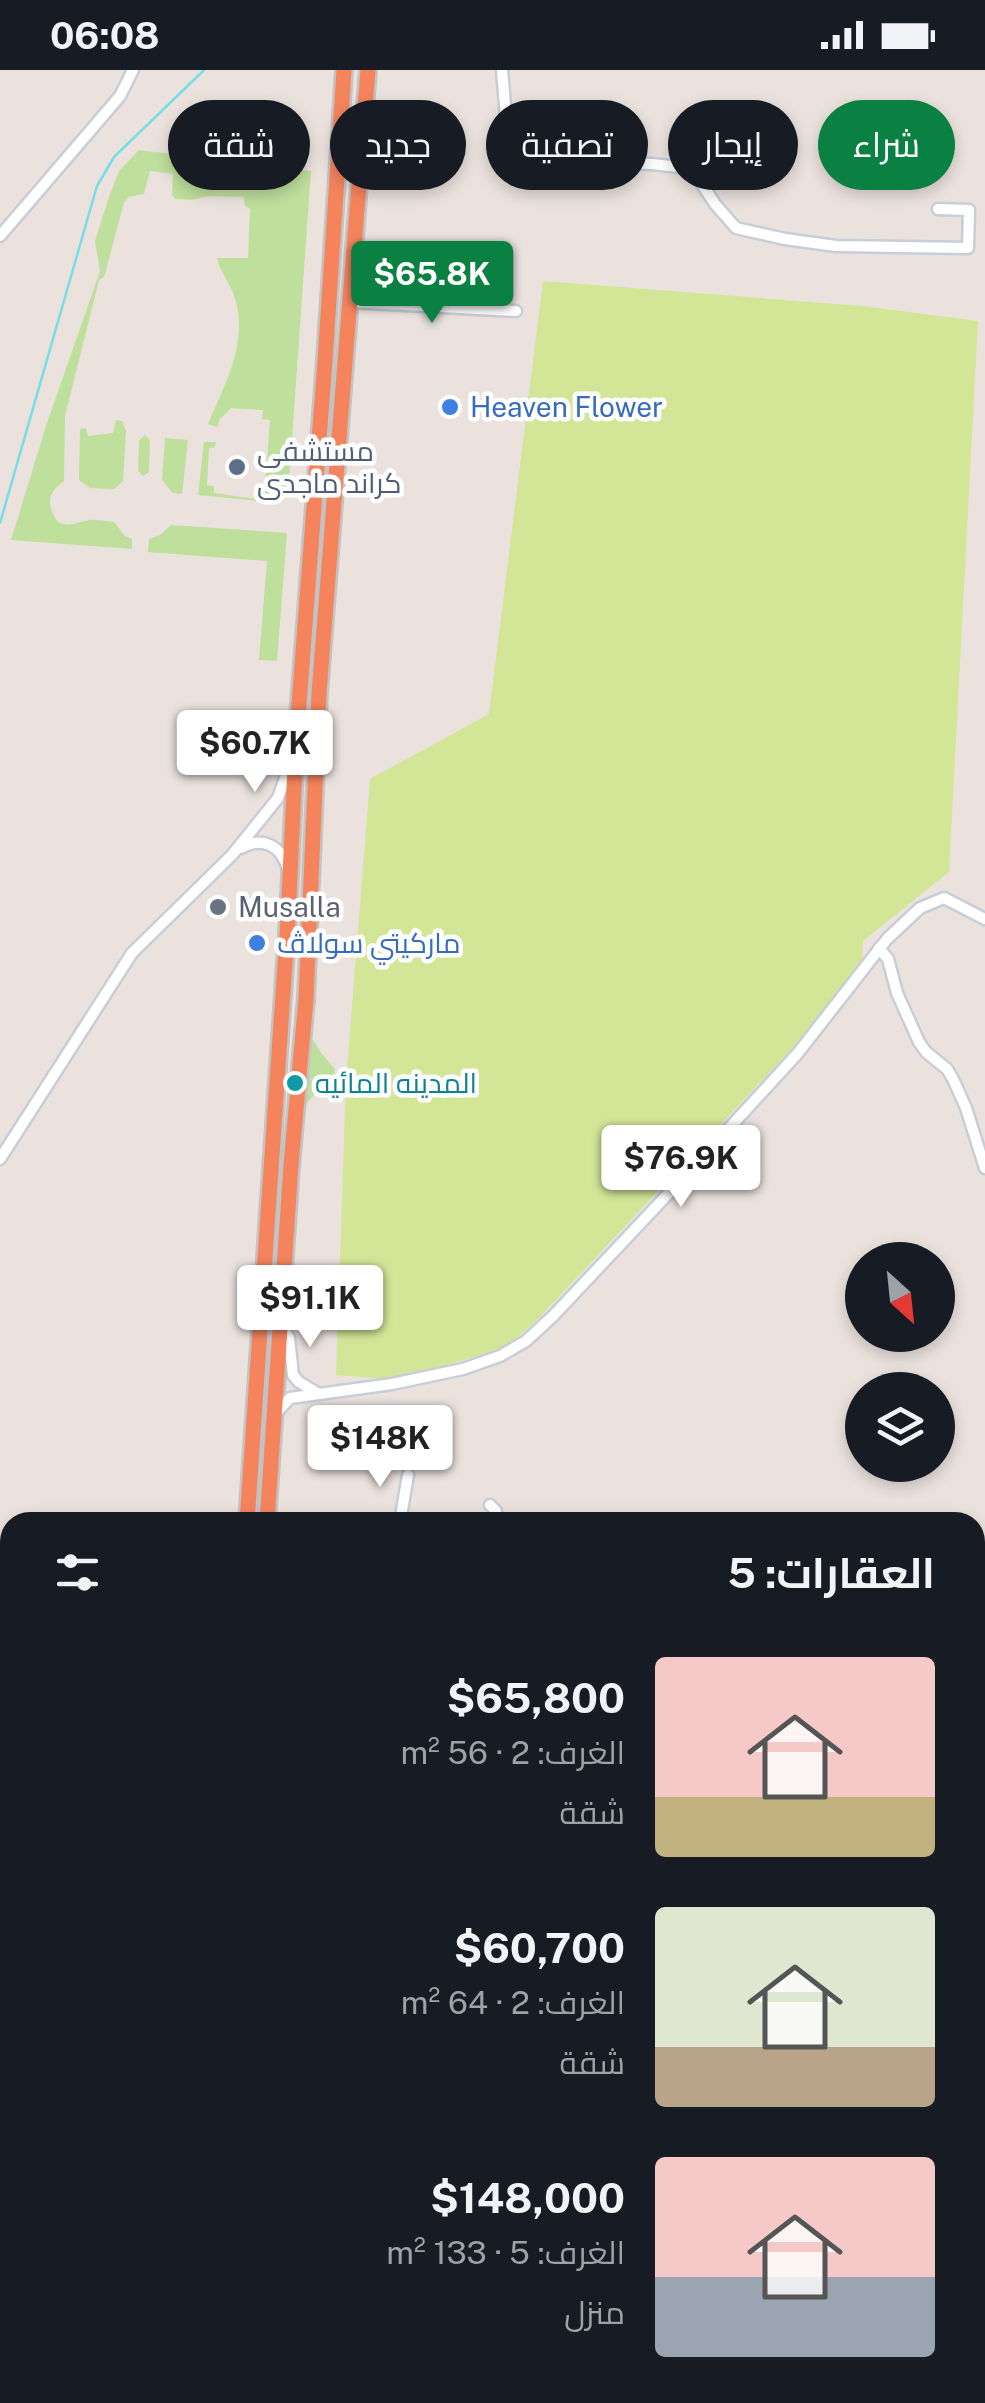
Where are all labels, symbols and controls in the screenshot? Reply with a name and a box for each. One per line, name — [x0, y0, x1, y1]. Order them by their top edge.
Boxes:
text: 06:08 — [50, 13, 160, 58]
chip: شقة — [168, 100, 310, 190]
chip: جديد — [330, 100, 466, 190]
chip: تصفية — [486, 100, 648, 190]
chip: إيجار — [668, 100, 798, 190]
chip: شراء — [818, 100, 955, 190]
pin: $65.8K — [351, 241, 513, 326]
text: $65.8K — [373, 255, 491, 292]
place label: Heaven Flower — [470, 390, 663, 423]
marker: Heaven Flower — [439, 396, 461, 418]
place label: مستشفی کراند ماجدی — [257, 434, 402, 500]
marker: مستشفی کراند ماجدی — [226, 456, 248, 478]
pin: $60.7K — [174, 710, 336, 795]
text: $60.7K — [199, 724, 311, 761]
place label: Musalla — [238, 890, 341, 923]
marker: Musalla — [207, 896, 229, 918]
place label: ماركيتي سولاڤ — [277, 926, 461, 965]
marker: ماركيتي سولاڤ — [246, 932, 268, 954]
place label: المدينه المائيه — [315, 1066, 477, 1099]
marker: المدينه المائيه — [284, 1072, 306, 1094]
pin: $76.9K — [600, 1125, 762, 1210]
text: $76.9K — [623, 1139, 739, 1176]
north arrow — [845, 1242, 955, 1352]
map controls — [845, 1242, 955, 1482]
pin: $91.1K — [229, 1265, 391, 1350]
text: $91.1K — [259, 1279, 361, 1316]
button: layers — [845, 1372, 955, 1482]
pin: $148K — [310, 1405, 450, 1490]
text: $148K — [330, 1419, 430, 1456]
icon: filters — [50, 1545, 105, 1600]
text: العقارات: 5 — [727, 1548, 935, 1597]
text: $65,800 — [447, 1673, 625, 1722]
icon: home — [735, 1697, 855, 1817]
text: الغرف: 2 · 56 m² — [400, 1734, 625, 1771]
text: شقة — [560, 1794, 625, 1831]
text: $60,700 — [454, 1923, 625, 1972]
icon: home — [735, 1947, 855, 2067]
text: الغرف: 2 · 64 m² — [401, 1984, 625, 2021]
text: شقة — [560, 2044, 625, 2081]
text: $148,000 — [430, 2173, 625, 2222]
icon: home — [735, 2197, 855, 2317]
text: الغرف: 5 · 133 m² — [386, 2234, 625, 2271]
text: منزل — [564, 2294, 625, 2331]

